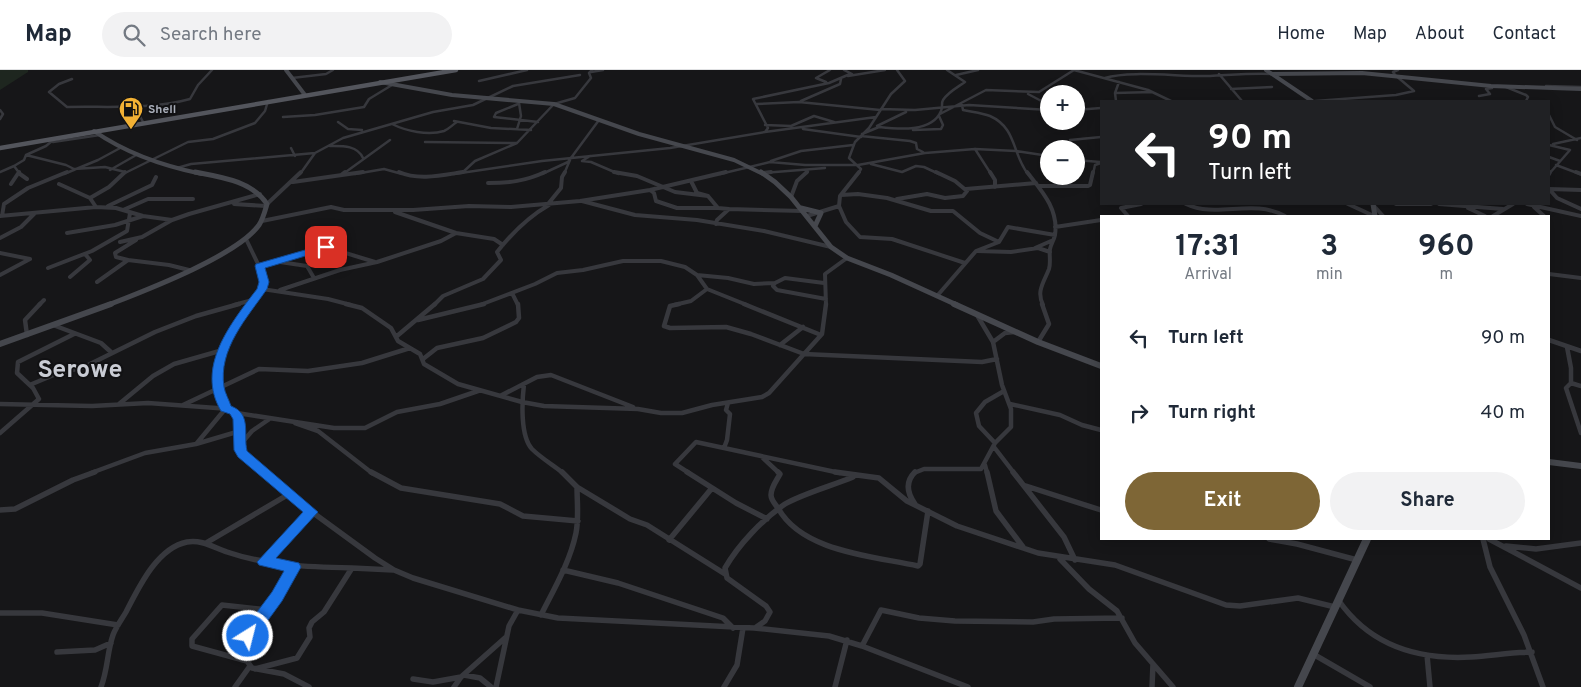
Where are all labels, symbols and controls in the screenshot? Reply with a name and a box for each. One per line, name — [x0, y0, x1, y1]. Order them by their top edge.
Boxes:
search box — [102, 12, 452, 57]
text: Map — [25, 20, 72, 50]
icon: search — [120, 21, 148, 49]
text: Search here — [160, 23, 261, 47]
text: Home — [1277, 23, 1325, 46]
text: Map — [1353, 23, 1387, 46]
text: About — [1415, 23, 1464, 46]
text: Contact — [1492, 23, 1556, 46]
map controls — [1040, 85, 1085, 185]
button: + — [1040, 85, 1085, 130]
fuel station icon: Shell — [118, 96, 144, 130]
place label: Shell — [148, 102, 176, 118]
text: 90 m — [1208, 117, 1292, 161]
icon: left — [1125, 120, 1190, 185]
button: − — [1040, 140, 1085, 185]
text: Turn left — [1208, 160, 1291, 187]
pin — [305, 226, 347, 268]
text: 17:31 — [1175, 229, 1241, 266]
text: 3 — [1320, 229, 1338, 266]
text: 960 — [1418, 229, 1475, 266]
icon: arrive — [312, 233, 340, 261]
text: Arrival — [1184, 265, 1232, 285]
text: min — [1316, 265, 1343, 285]
text: m — [1440, 265, 1453, 285]
icon: left — [1125, 324, 1153, 352]
text: Turn left — [1168, 326, 1244, 350]
text: 90 m — [1481, 326, 1525, 350]
district label: Serowe — [37, 355, 123, 387]
icon: right — [1125, 399, 1153, 427]
text: Turn right — [1168, 401, 1256, 425]
text: 40 m — [1480, 401, 1525, 425]
button: Exit — [1125, 472, 1320, 530]
button: Share — [1330, 472, 1525, 530]
position arrow — [221, 609, 273, 661]

